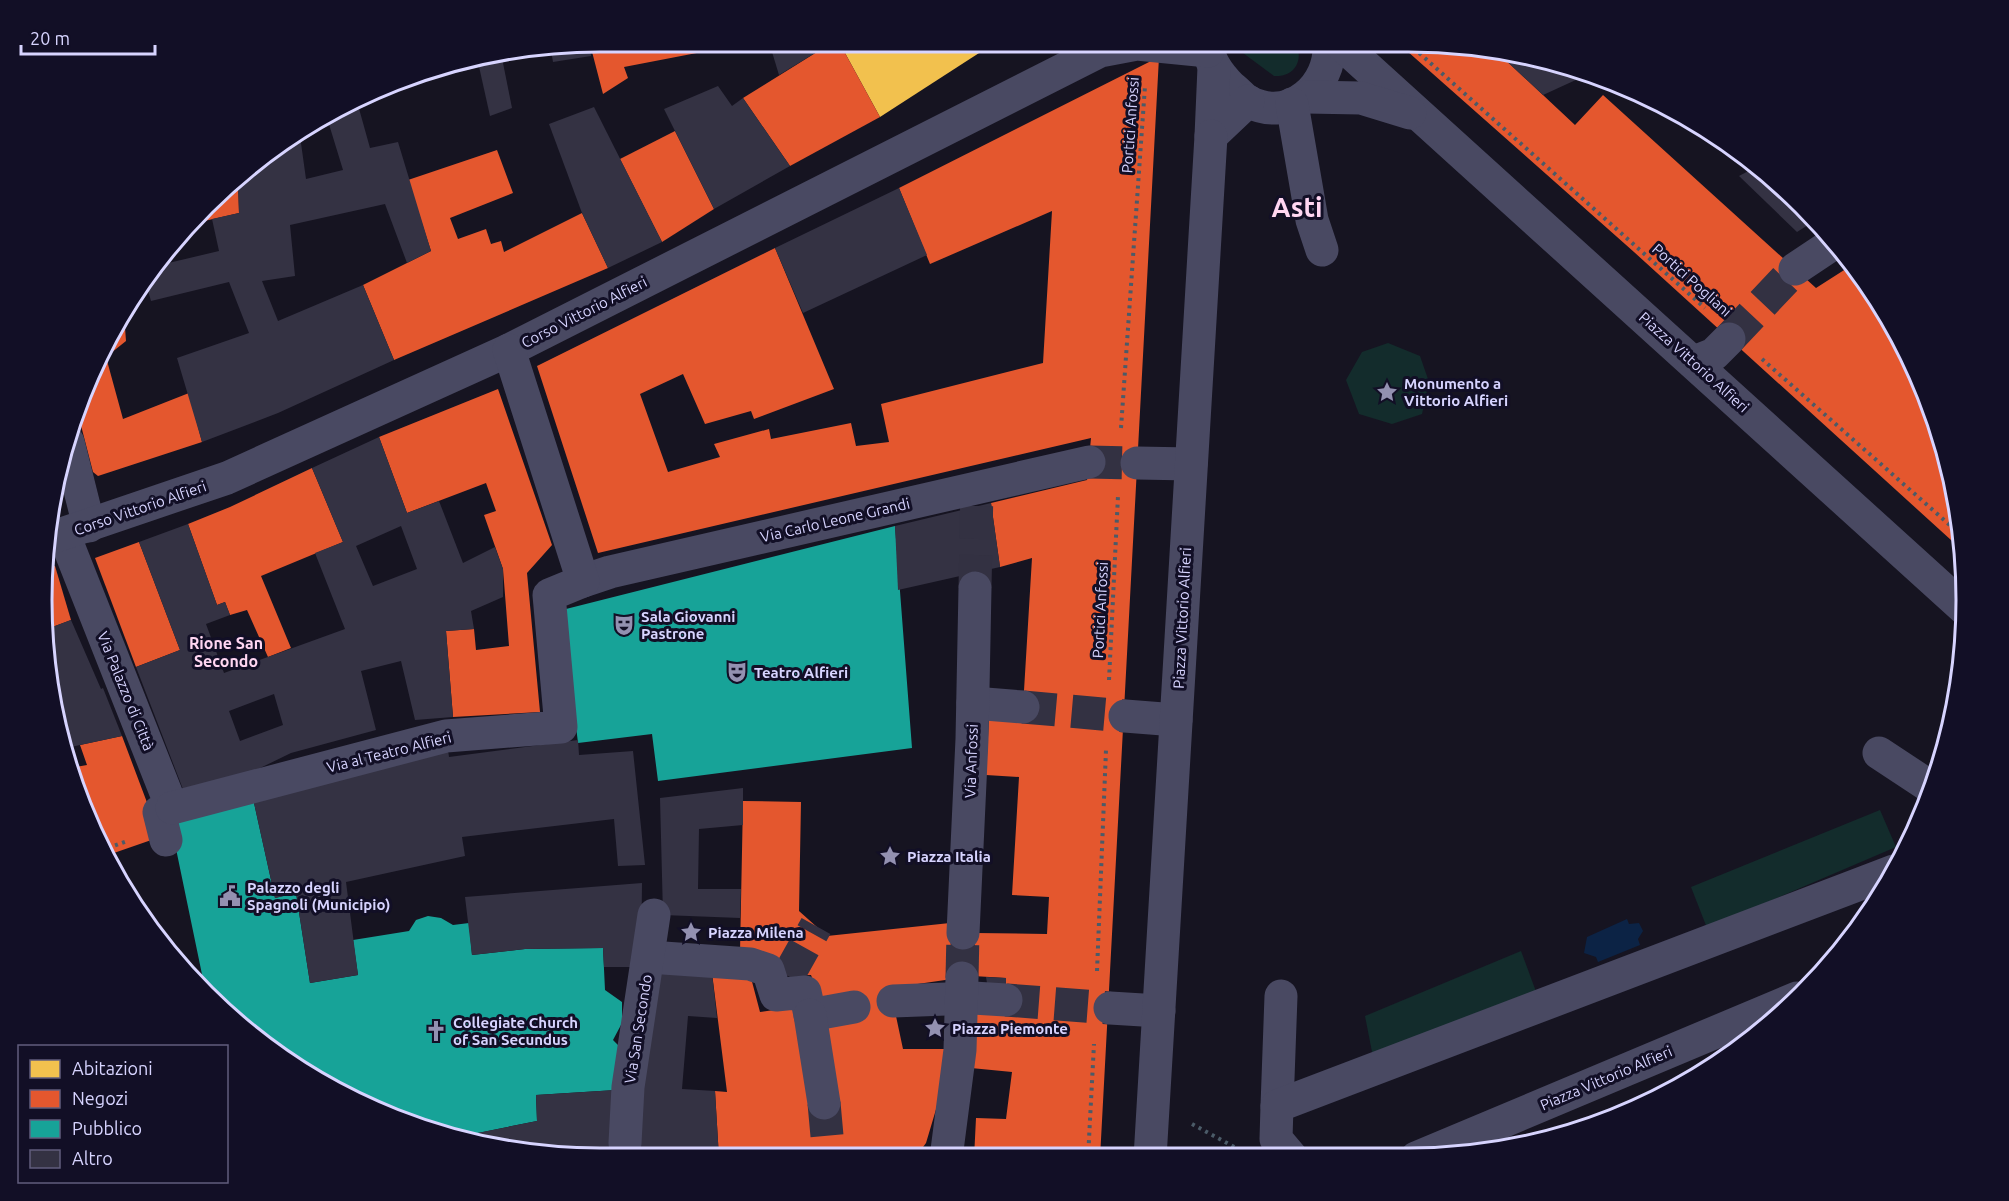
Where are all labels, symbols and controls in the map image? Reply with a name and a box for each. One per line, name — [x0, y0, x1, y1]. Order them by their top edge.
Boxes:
scale bar — [21, 18, 154, 56]
text: 20 m — [30, 28, 70, 48]
street label: Portici Anfossi — [1118, 76, 1142, 174]
district label: Asti — [1271, 192, 1323, 222]
street label: Portici Pogliani — [1649, 240, 1735, 320]
street label: Corso Vittorio Alfieri — [518, 273, 650, 351]
street label: Piazza Vittorio Alfieri — [1636, 308, 1752, 416]
place label: Monumento a Vittorio Alfieri — [1404, 375, 1508, 409]
place icon: Monumento a Vittorio Alfieri — [1375, 380, 1399, 404]
street label: Corso Vittorio Alfieri — [72, 477, 208, 539]
street label: Via Carlo Leone Grandi — [759, 495, 911, 545]
street label: Piazza Vittorio Alfieri — [1170, 547, 1194, 689]
street label: Portici Anfossi — [1089, 561, 1111, 659]
place label: Sala Giovanni Pastrone — [641, 608, 735, 642]
theatre icon: Sala Giovanni Pastrone — [612, 613, 636, 637]
street label: Via Palazzo di Città — [94, 629, 158, 753]
district label: Rione San Secondo — [189, 634, 263, 670]
theatre icon: Teatro Alfieri — [725, 660, 749, 684]
place label: Teatro Alfieri — [754, 664, 848, 681]
street label: Via Anfossi — [961, 724, 981, 798]
street label: Via al Teatro Alfieri — [325, 728, 453, 776]
place icon: Piazza Italia — [878, 844, 902, 868]
place label: Piazza Italia — [907, 848, 991, 865]
place label: Palazzo degli Spagnoli (Municipio) — [247, 879, 390, 913]
public building icon: Palazzo degli Spagnoli (Municipio) — [218, 884, 242, 908]
place icon: Piazza Milena — [679, 920, 703, 944]
place label: Piazza Milena — [708, 924, 804, 941]
street label: Via San Secondo — [621, 973, 655, 1085]
place label: Collegiate Church of San Secundus — [453, 1014, 578, 1048]
place icon: Piazza Piemonte — [923, 1016, 947, 1040]
church icon: Collegiate Church of San Secundus — [424, 1019, 448, 1043]
place label: Piazza Piemonte — [952, 1020, 1068, 1037]
street label: Piazza Vittorio Alfieri — [1537, 1043, 1675, 1113]
legend — [18, 1045, 228, 1183]
text: Abitazioni — [72, 1058, 153, 1078]
text: Negozi — [72, 1088, 128, 1108]
text: Pubblico — [72, 1118, 142, 1138]
text: Altro — [72, 1148, 113, 1168]

